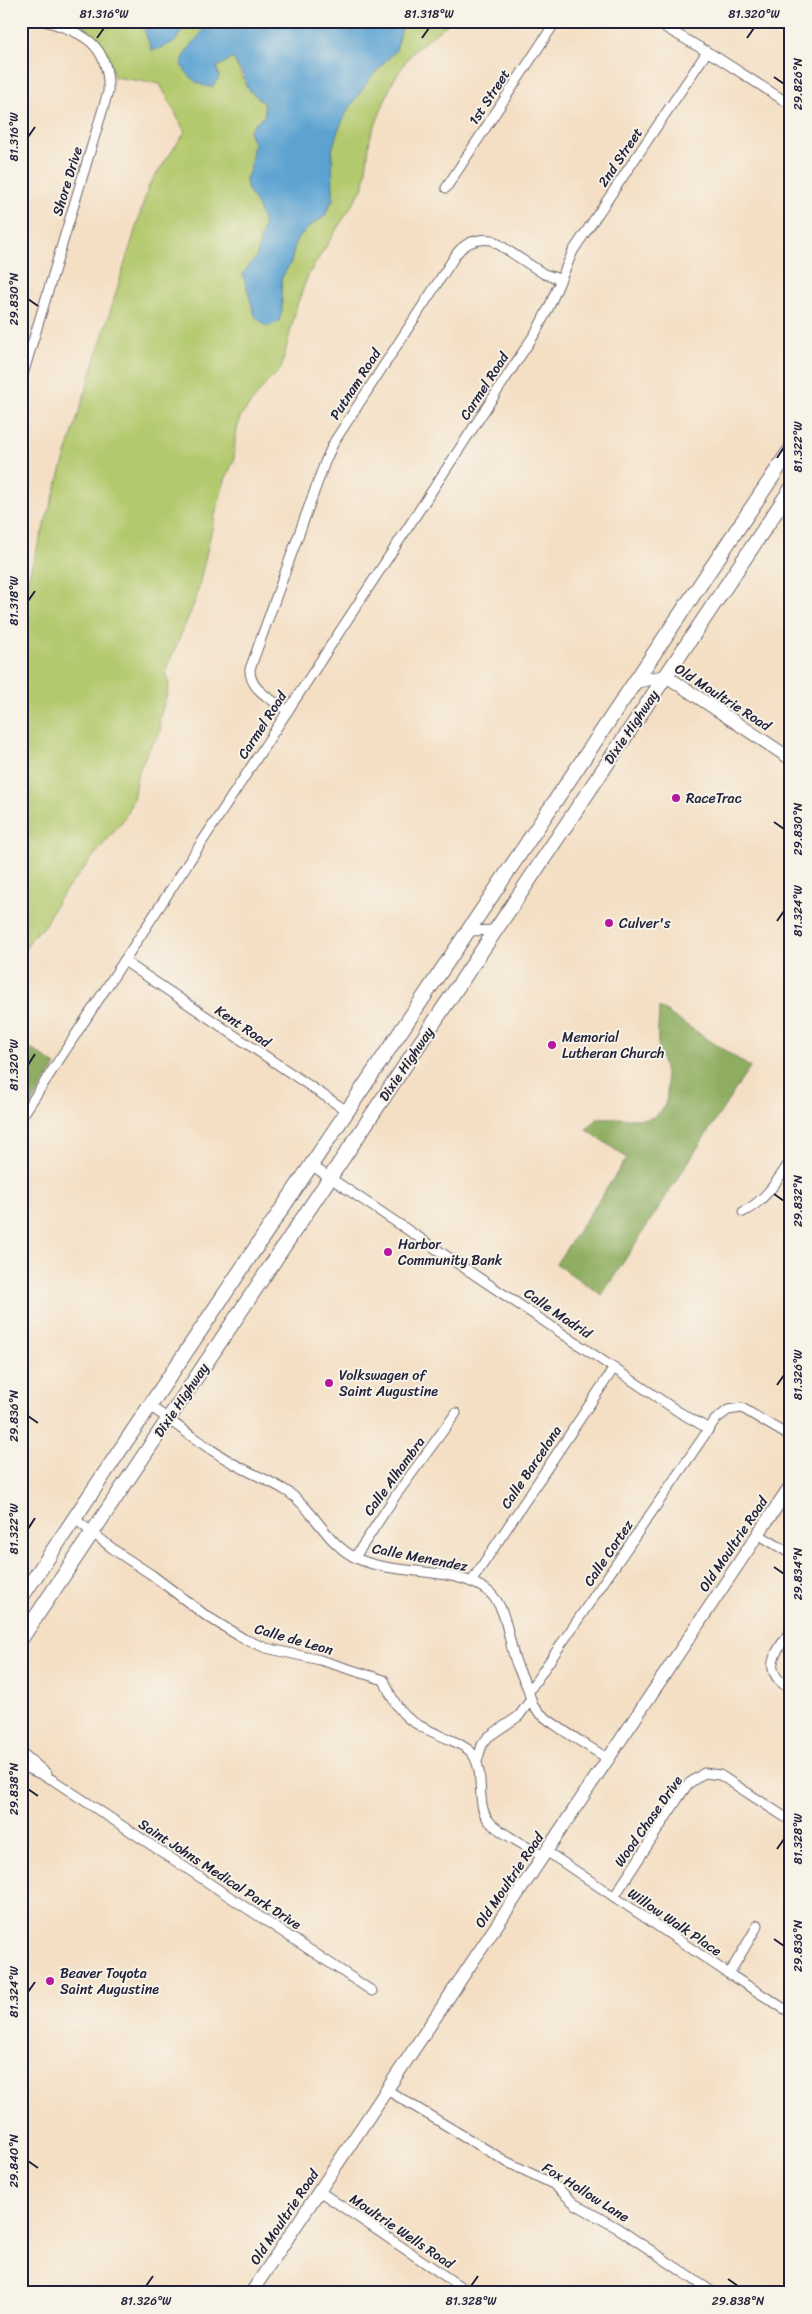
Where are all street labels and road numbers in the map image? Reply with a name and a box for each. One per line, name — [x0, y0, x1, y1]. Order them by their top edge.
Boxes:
street label: 1st Street — [462, 64, 517, 130]
street label: 2nd Street — [591, 122, 650, 192]
street label: Shore Drive — [45, 143, 90, 219]
street label: Putnam Road — [323, 342, 389, 425]
street label: Carmel Road — [453, 346, 517, 425]
street label: Old Moultrie Road — [670, 657, 777, 739]
street label: Dixie Highway — [597, 684, 666, 770]
street label: Carmel Road — [231, 685, 295, 764]
street label: Kent Road — [210, 998, 277, 1055]
street label: Dixie Highway — [372, 1021, 441, 1107]
street label: Calle Madrid — [518, 1281, 598, 1346]
street label: Dixie Highway — [147, 1357, 216, 1443]
street label: Calle Barcelona — [494, 1420, 569, 1514]
street label: Calle Alhambra — [357, 1431, 432, 1521]
street label: Old Moultrie Road — [692, 1490, 776, 1597]
street label: Calle Cortez — [577, 1515, 640, 1592]
street label: Calle Menendez — [370, 1536, 470, 1579]
street label: Calle de Leon — [252, 1616, 337, 1663]
street label: Wood Chase Drive — [607, 1770, 689, 1872]
street label: Saint Johns Medical Park Drive — [133, 1812, 307, 1937]
street label: Old Moultrie Road — [468, 1826, 552, 1933]
street label: Willow Walk Place — [622, 1881, 727, 1963]
street label: Fox Hollow Lane — [537, 2156, 634, 2229]
street label: Old Moultrie Road — [243, 2163, 327, 2270]
street label: Moultrie Wells Road — [344, 2187, 461, 2277]

